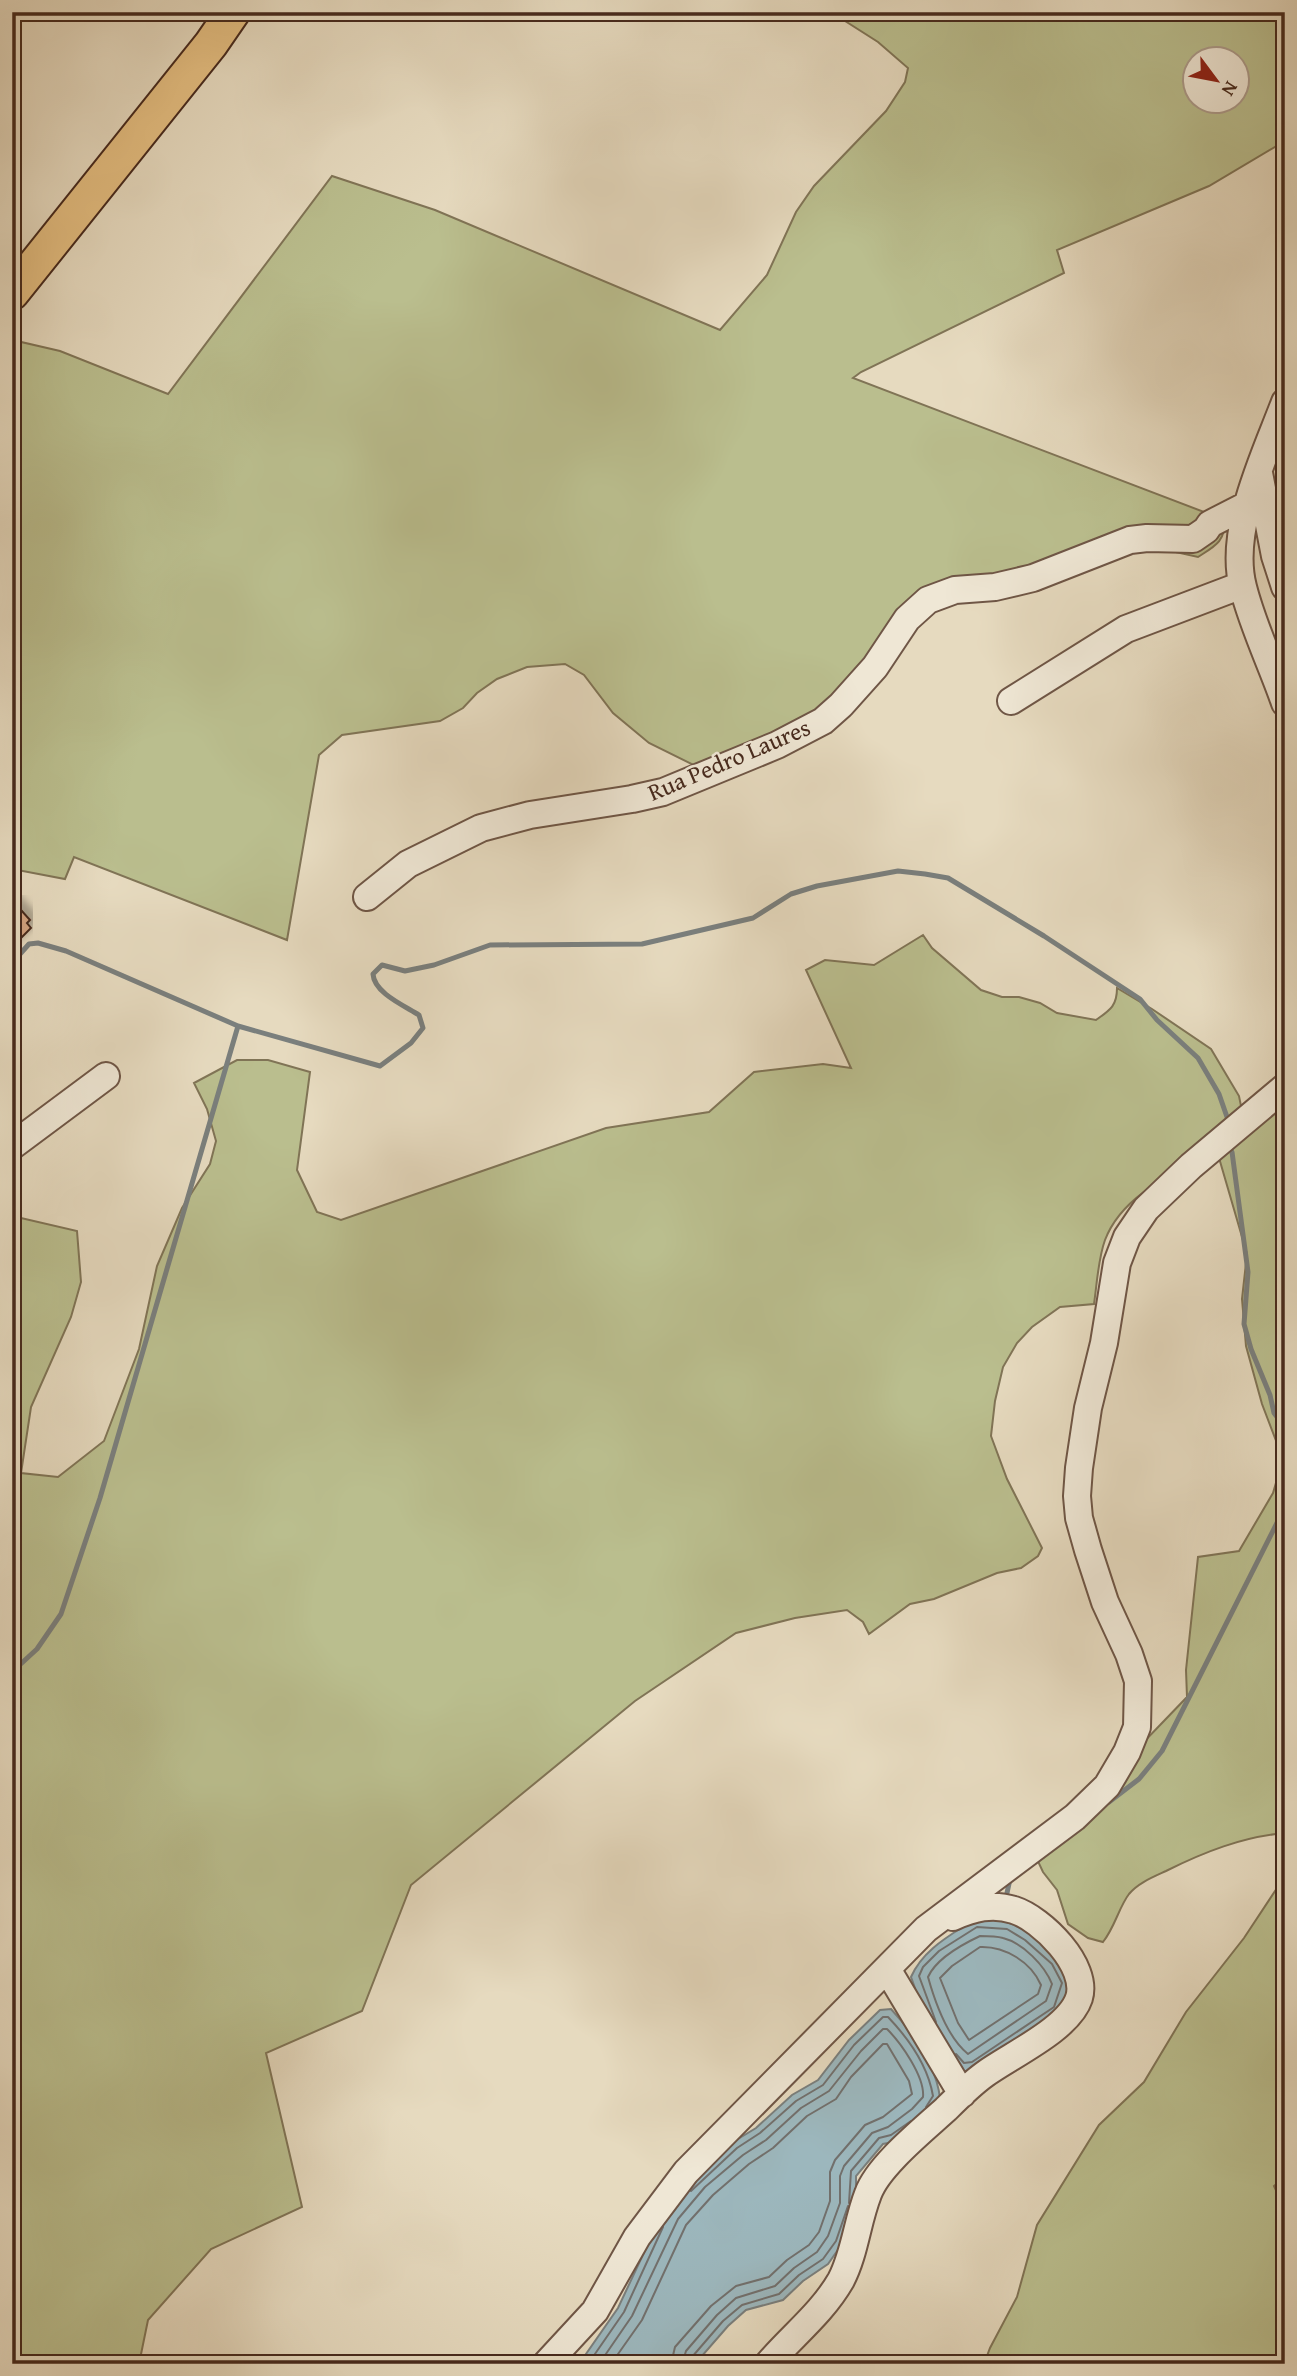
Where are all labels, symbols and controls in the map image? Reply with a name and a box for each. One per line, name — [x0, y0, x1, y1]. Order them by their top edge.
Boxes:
north arrow — [1182, 46, 1252, 116]
text: N — [1215, 76, 1246, 102]
street label: Rua Pedro Laures — [642, 709, 816, 810]

